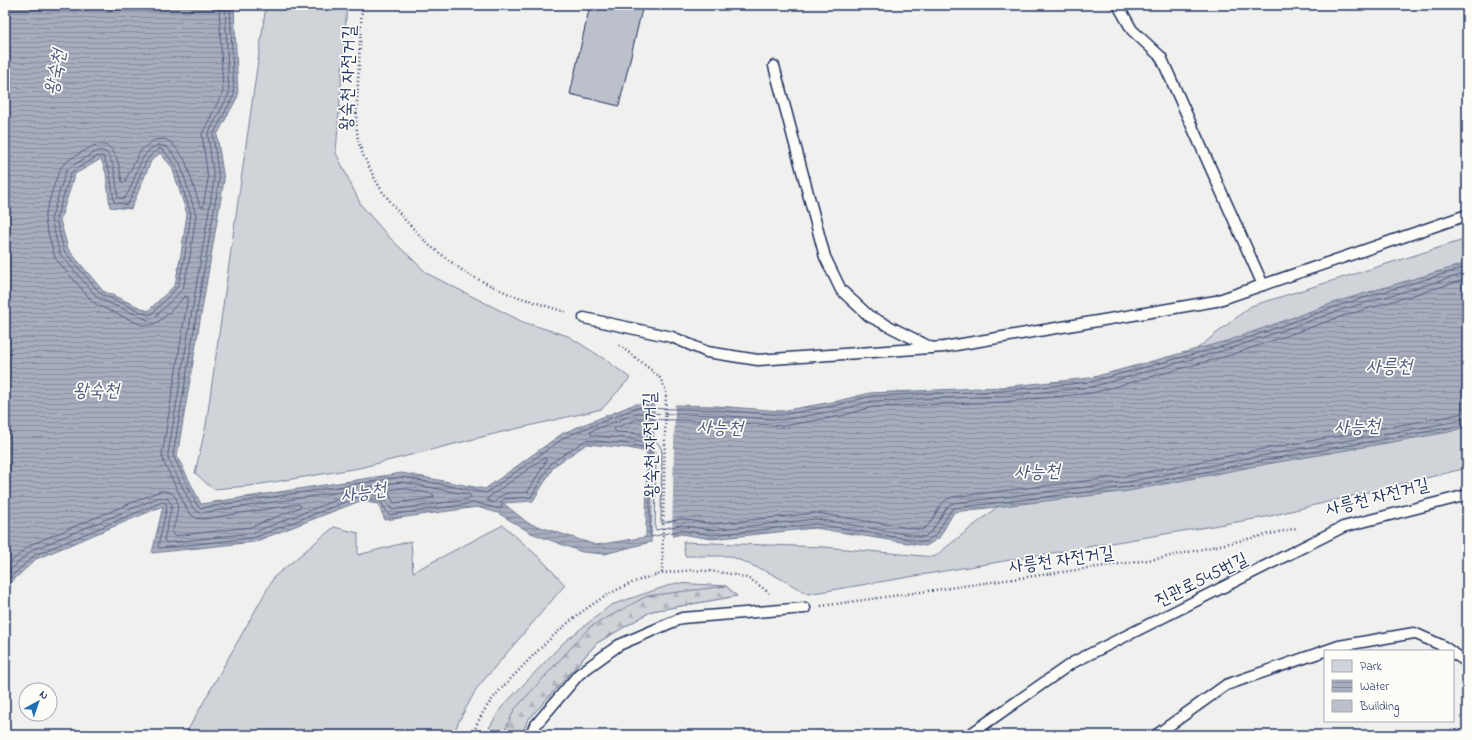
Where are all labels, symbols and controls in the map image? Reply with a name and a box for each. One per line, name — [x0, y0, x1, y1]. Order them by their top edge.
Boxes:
street label: 왕숙천 자전거길 — [334, 24, 364, 131]
water label: 왕숙천 — [39, 46, 74, 98]
water label: 사릉천 — [1366, 354, 1414, 381]
water label: 왕숙천 — [73, 378, 121, 405]
street label: 왕숙천 자전거길 — [638, 391, 666, 498]
water label: 사능천 — [697, 414, 745, 443]
water label: 사능천 — [1334, 414, 1382, 441]
water label: 사능천 — [1014, 459, 1062, 486]
street label: 사릉천 자전거길 — [1323, 472, 1433, 523]
water label: 사능천 — [339, 476, 390, 510]
street label: 사릉천 자전거길 — [1007, 541, 1116, 581]
street label: 진관로545번길 — [1151, 547, 1253, 614]
legend — [1324, 650, 1454, 722]
text: Park — [1360, 658, 1382, 676]
text: Water — [1360, 678, 1389, 696]
north arrow — [18, 682, 58, 722]
text: N — [36, 687, 52, 704]
text: Building — [1359, 698, 1399, 717]

